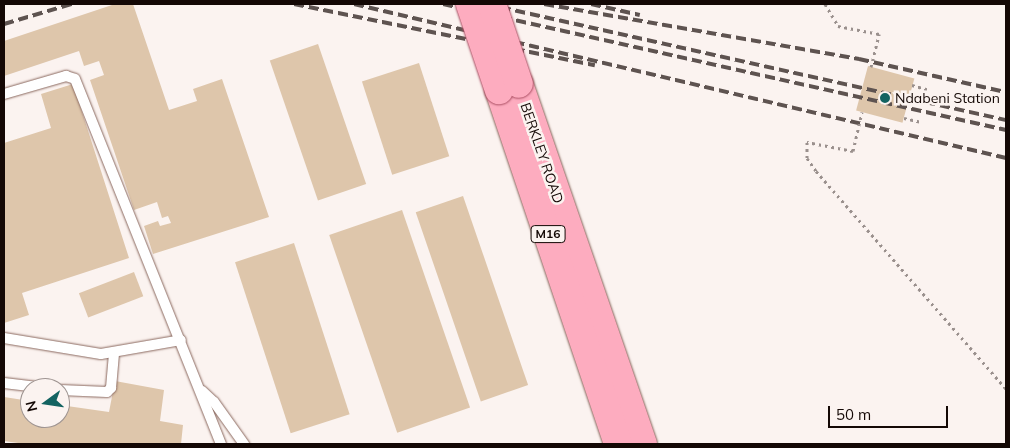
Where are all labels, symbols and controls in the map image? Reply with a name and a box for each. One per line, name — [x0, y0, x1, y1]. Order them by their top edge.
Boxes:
place label: Ndabeni Station — [895, 90, 1000, 106]
marker: Ndabeni Station — [879, 92, 891, 104]
street label: BERKLEY ROAD — [517, 101, 567, 205]
road number: M16 — [530, 224, 566, 243]
north arrow — [20, 378, 70, 428]
scale bar — [830, 396, 950, 428]
text: N — [21, 399, 41, 414]
text: 50 m — [836, 405, 871, 424]

